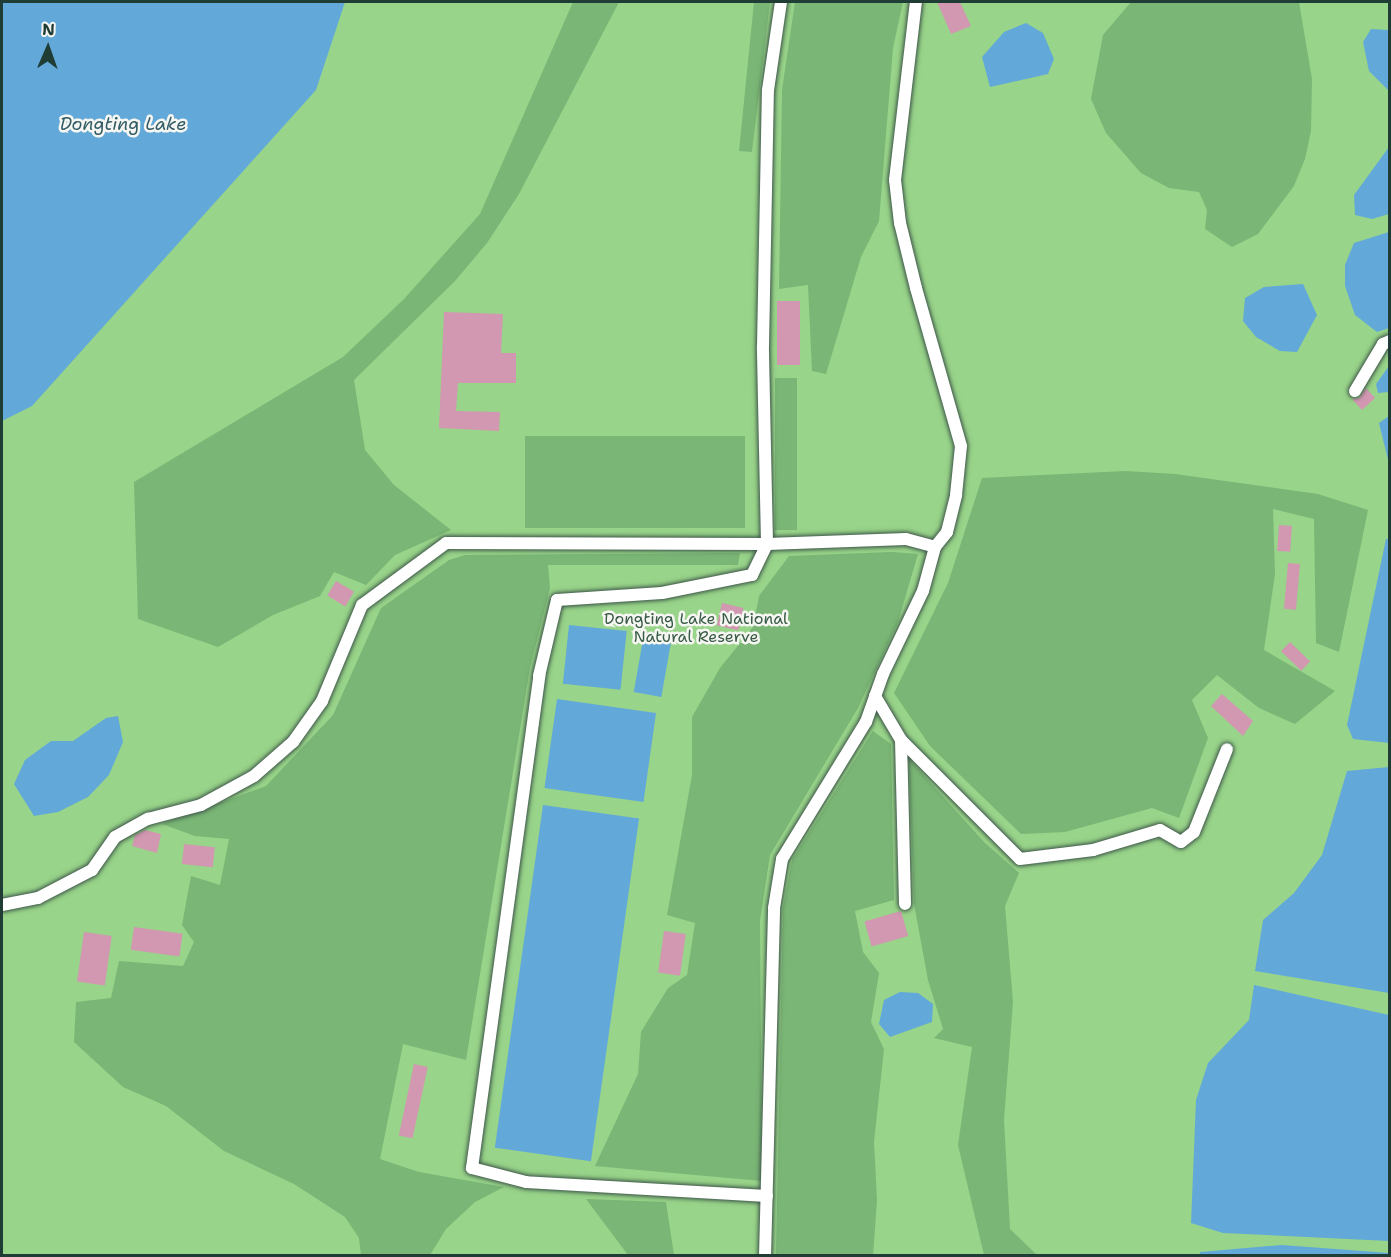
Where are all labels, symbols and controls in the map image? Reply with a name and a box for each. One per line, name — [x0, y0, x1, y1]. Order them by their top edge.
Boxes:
north arrow — [18, 18, 78, 78]
text: N — [42, 19, 55, 40]
water label: Dongting Lake — [60, 113, 186, 135]
park label: Dongting Lake National Natural Reserve — [604, 609, 788, 647]

